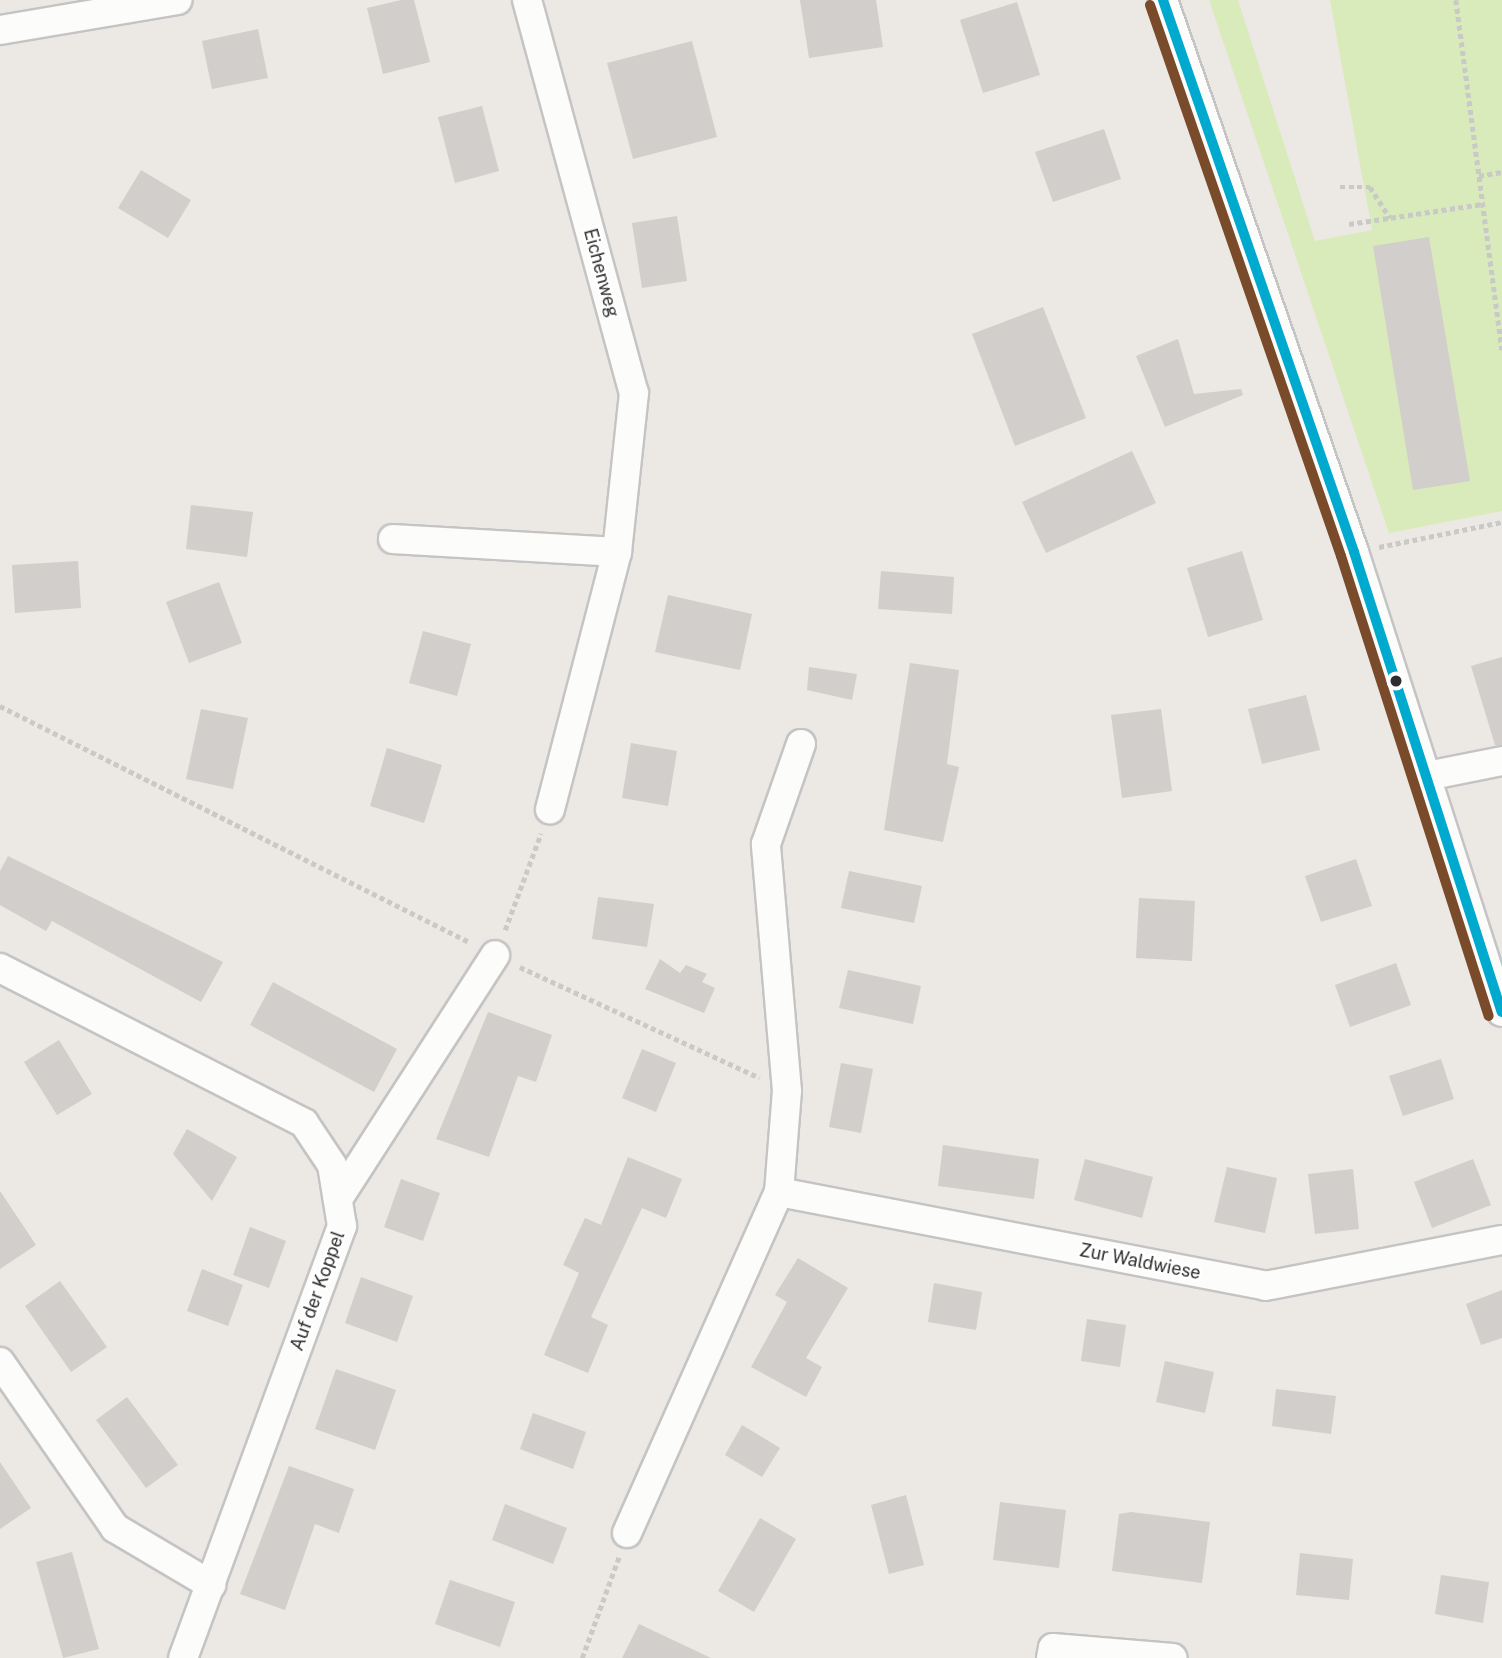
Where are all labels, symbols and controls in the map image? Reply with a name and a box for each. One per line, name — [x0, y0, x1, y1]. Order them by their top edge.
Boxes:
street label: Eichenweg — [579, 226, 623, 320]
unlabelled marker — [1389, 674, 1403, 688]
street label: Auf der Koppel — [286, 1228, 350, 1354]
street label: Zur Waldwiese — [1077, 1240, 1203, 1284]

